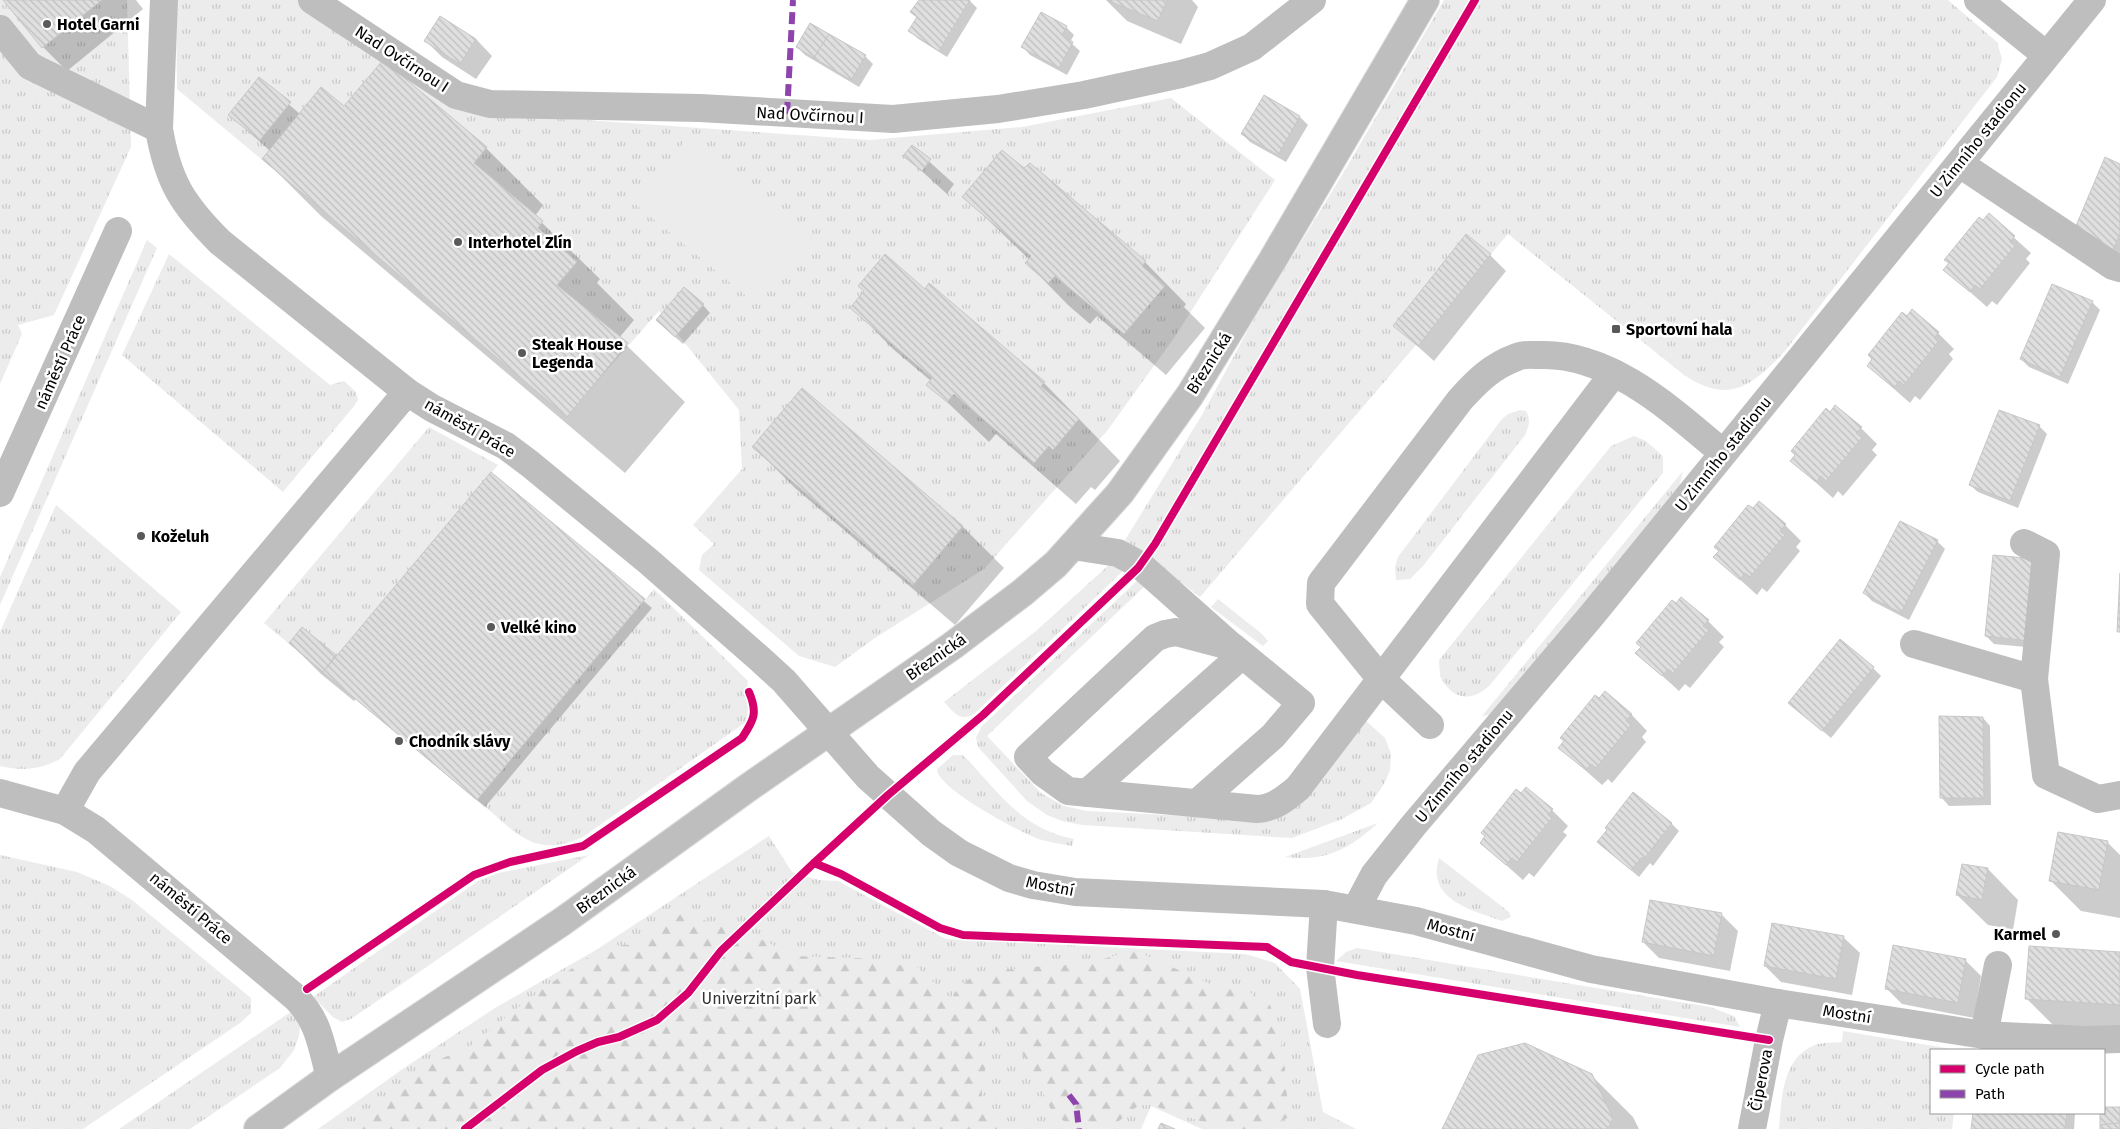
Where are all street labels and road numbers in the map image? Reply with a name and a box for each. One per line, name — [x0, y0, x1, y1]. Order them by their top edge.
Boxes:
street label: Nad Ovčírnou I — [352, 22, 452, 96]
street label: U Zimního stadionu — [1926, 79, 2030, 201]
street label: Nad Ovčírnou I — [756, 103, 864, 127]
street label: náměstí Práce — [31, 312, 89, 412]
street label: Březnická — [1183, 329, 1235, 397]
street label: U Zimního stadionu — [1671, 393, 1775, 515]
street label: náměstí Práce — [421, 394, 519, 462]
street label: Březnická — [902, 629, 970, 685]
street label: U Zimního stadionu — [1411, 705, 1517, 827]
street label: Březnická — [572, 862, 640, 918]
street label: náměstí Práce — [146, 868, 236, 948]
street label: Mostní — [1024, 872, 1076, 900]
street label: Mostní — [1425, 914, 1478, 946]
street label: Mostní — [1821, 1001, 1873, 1027]
street label: Čiperova — [1745, 1047, 1776, 1113]

